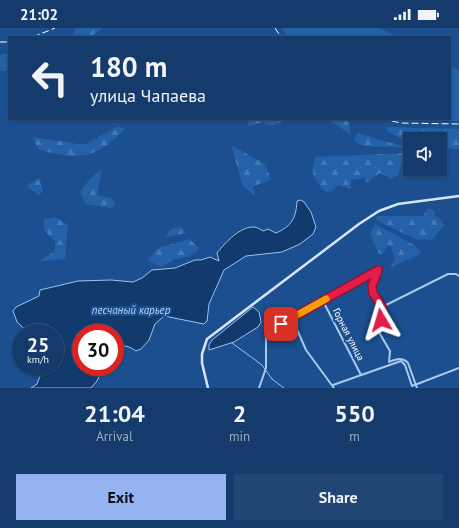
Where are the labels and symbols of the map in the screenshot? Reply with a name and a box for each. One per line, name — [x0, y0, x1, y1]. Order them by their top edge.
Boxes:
position arrow — [360, 299, 402, 341]
water label: песчаный карьер — [92, 303, 171, 317]
street label: Горная улица — [330, 306, 367, 363]
pin — [264, 307, 298, 341]
speed limit sign: 30 — [72, 324, 124, 376]

